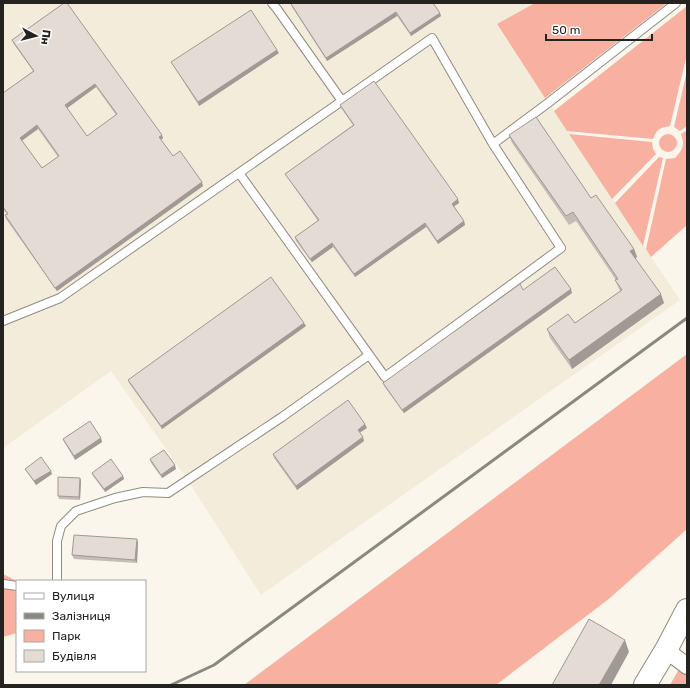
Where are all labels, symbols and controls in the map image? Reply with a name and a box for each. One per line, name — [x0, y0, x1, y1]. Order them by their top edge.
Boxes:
north arrow — [16, 16, 56, 56]
scale bar — [546, 16, 652, 42]
text: 50 m — [552, 23, 580, 37]
text: Пн — [38, 29, 53, 46]
legend — [16, 580, 146, 672]
text: Вулиця — [52, 589, 94, 603]
text: Залізниця — [52, 609, 111, 623]
text: Парк — [52, 629, 81, 643]
text: Будівля — [52, 649, 97, 663]

